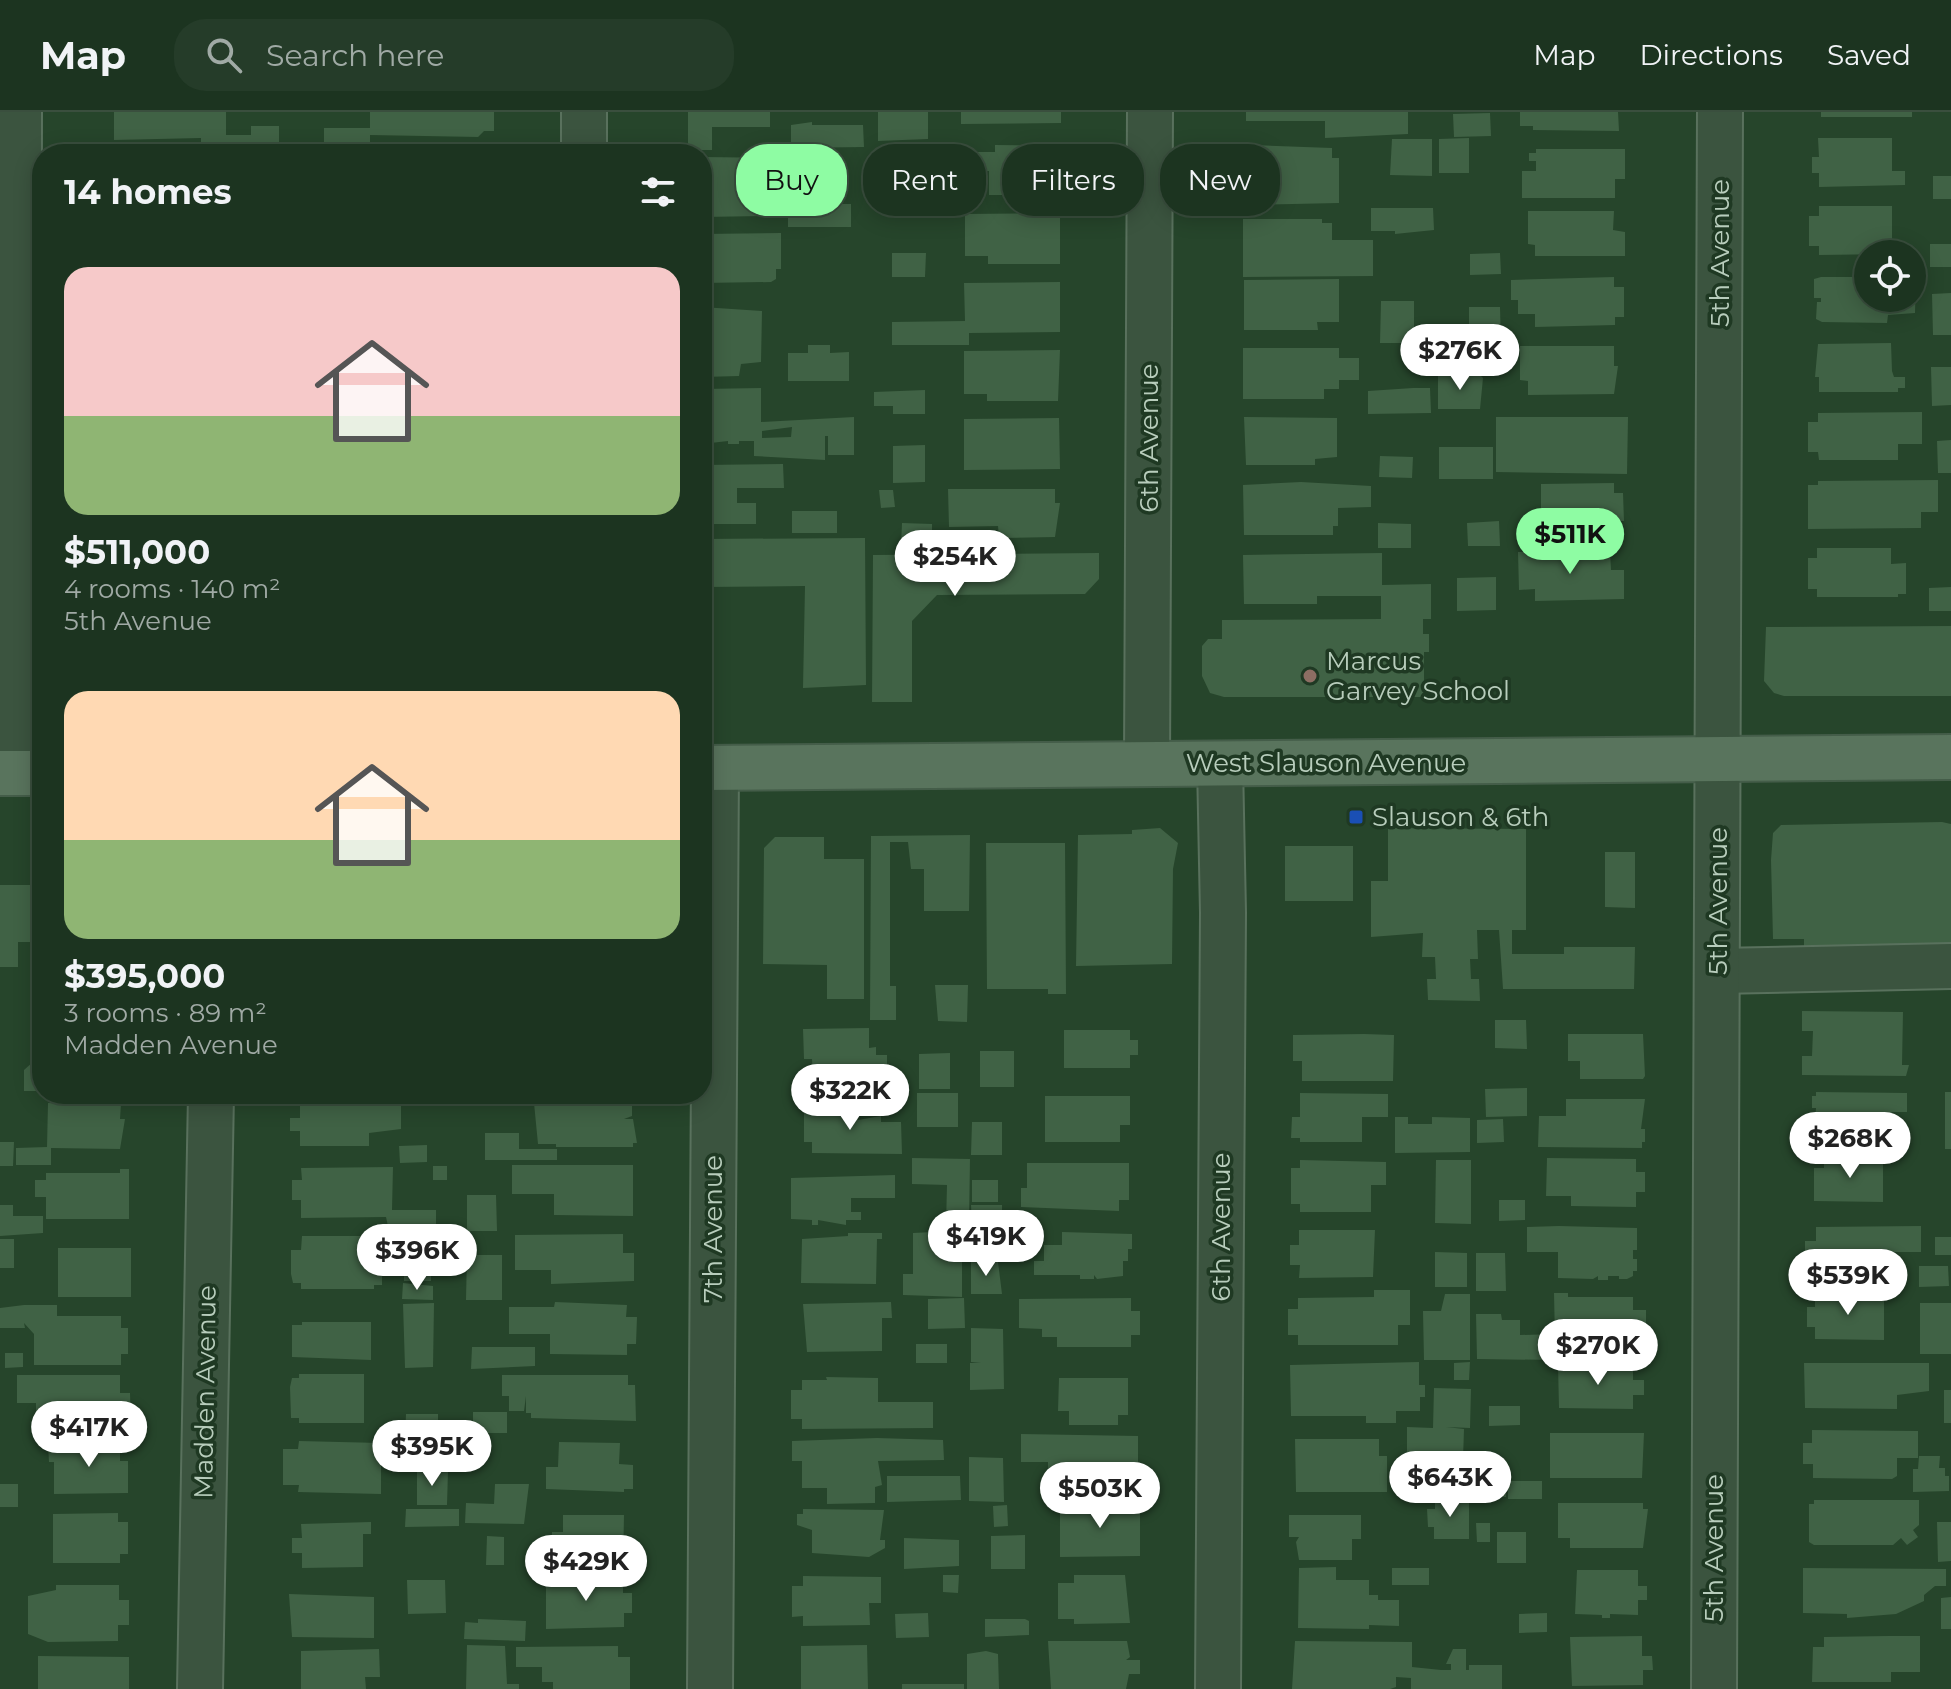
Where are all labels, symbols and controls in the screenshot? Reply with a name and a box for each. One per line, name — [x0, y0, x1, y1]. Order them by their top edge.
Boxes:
search box — [174, 19, 734, 91]
text: Map — [40, 32, 126, 79]
icon: search — [202, 33, 246, 77]
text: Search here — [266, 37, 444, 74]
text: Map — [1533, 38, 1595, 72]
text: Directions — [1639, 38, 1783, 72]
text: Saved — [1827, 38, 1911, 72]
chip: Buy — [736, 144, 847, 216]
chip: Rent — [863, 144, 986, 216]
chip: Filters — [1002, 144, 1144, 216]
chip: New — [1160, 144, 1280, 216]
icon: filters — [636, 170, 680, 214]
text: 14 homes — [64, 171, 232, 213]
street label: 5th Avenue — [1704, 179, 1736, 327]
map controls — [1854, 240, 1926, 312]
button: locate — [1854, 240, 1926, 312]
icon: home — [300, 319, 444, 463]
pin: $276K — [1404, 324, 1516, 392]
text: $276K — [1418, 334, 1502, 366]
street label: 6th Avenue — [1133, 364, 1165, 512]
pin: $511K — [1514, 508, 1626, 576]
text: $511K — [1534, 518, 1606, 550]
pin: $254K — [899, 530, 1011, 598]
text: $511,000 — [64, 531, 210, 573]
text: $254K — [913, 540, 997, 572]
text: 4 rooms · 140 m² — [64, 573, 281, 605]
text: 5th Avenue — [64, 605, 212, 637]
place label: Marcus Garvey School — [1326, 645, 1510, 707]
marker: Marcus Garvey School — [1301, 667, 1319, 685]
icon: home — [300, 743, 444, 887]
street label: West Slauson Avenue — [1186, 747, 1466, 779]
place label: Slauson & 6th — [1372, 801, 1549, 833]
marker: Slauson & 6th — [1347, 808, 1365, 826]
street label: 5th Avenue — [1702, 827, 1734, 975]
text: $395,000 — [64, 955, 225, 997]
text: 3 rooms · 89 m² — [64, 997, 267, 1029]
text: Madden Avenue — [64, 1029, 278, 1061]
pin: $322K — [794, 1064, 906, 1132]
text: $322K — [809, 1074, 891, 1106]
pin: $268K — [1794, 1112, 1906, 1180]
text: $268K — [1808, 1122, 1892, 1154]
street label: 6th Avenue — [1205, 1153, 1237, 1301]
street label: 7th Avenue — [697, 1155, 729, 1303]
pin: $419K — [930, 1210, 1042, 1278]
text: $419K — [946, 1220, 1026, 1252]
pin: $396K — [361, 1224, 473, 1292]
text: $396K — [375, 1234, 459, 1266]
pin: $539K — [1792, 1249, 1904, 1317]
text: $539K — [1806, 1259, 1890, 1291]
street label: Madden Avenue — [187, 1285, 223, 1499]
pin: $270K — [1542, 1319, 1654, 1387]
text: $270K — [1556, 1329, 1640, 1361]
pin: $417K — [33, 1401, 145, 1469]
text: $417K — [49, 1411, 129, 1443]
pin: $395K — [376, 1420, 488, 1488]
text: $395K — [390, 1430, 474, 1462]
pin: $643K — [1394, 1451, 1506, 1519]
text: $643K — [1407, 1461, 1493, 1493]
pin: $503K — [1044, 1462, 1156, 1530]
text: $503K — [1058, 1472, 1142, 1504]
street label: 5th Avenue — [1698, 1474, 1730, 1622]
pin: $429K — [530, 1535, 642, 1603]
text: $429K — [543, 1545, 629, 1577]

